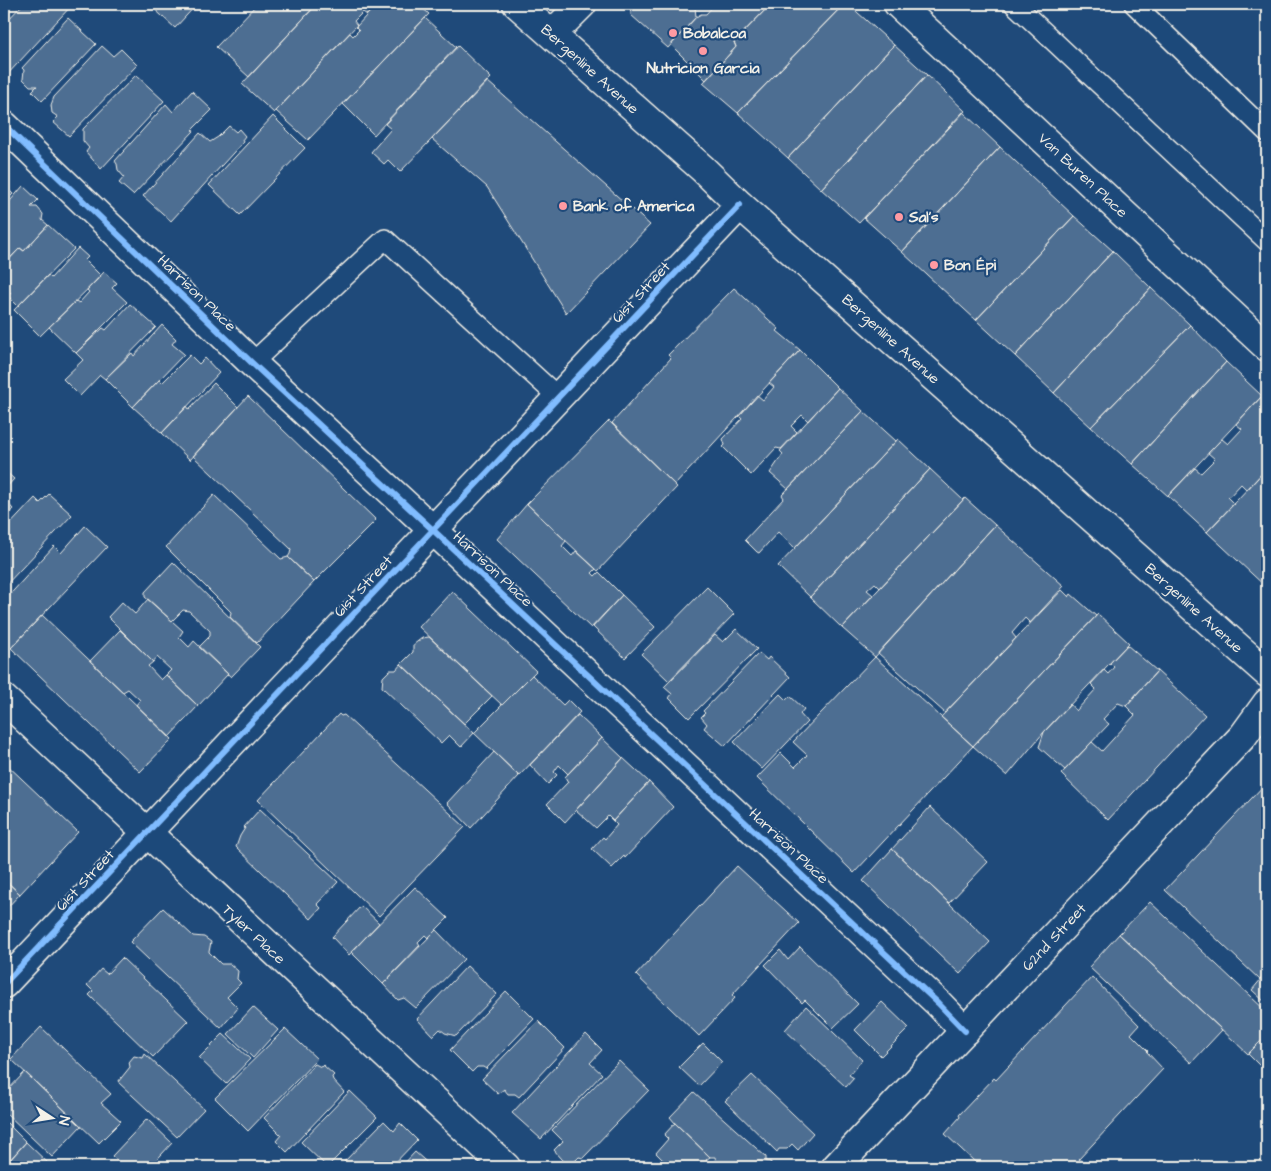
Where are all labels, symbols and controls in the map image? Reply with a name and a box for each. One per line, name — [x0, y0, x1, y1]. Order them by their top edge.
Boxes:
street label: Bergenline Avenue — [535, 20, 643, 120]
place label: Bobalcoa — [683, 23, 746, 44]
marker: Bobalcoa — [667, 27, 679, 39]
marker: Nutricion Garcia — [697, 45, 709, 57]
place label: Nutricion Garcia — [646, 58, 760, 79]
street label: Van Buren Place — [1033, 128, 1132, 223]
place label: Bank of America — [573, 196, 695, 217]
marker: Bank of America — [557, 200, 569, 212]
place label: Sal's — [908, 207, 939, 228]
marker: Sal's — [893, 211, 905, 223]
street label: Harrison Place — [153, 250, 241, 336]
place label: Bon Épi — [944, 255, 997, 276]
street label: 61st Street — [607, 257, 675, 328]
marker: Bon Épi — [928, 259, 940, 271]
street label: Bergenline Avenue — [836, 290, 944, 390]
street label: Harrison Place — [448, 527, 537, 612]
street label: 61st Street — [329, 551, 397, 622]
street label: Bergenline Avenue — [1139, 559, 1247, 659]
street label: Harrison Place — [744, 804, 833, 889]
street label: 61st Street — [51, 845, 119, 916]
street label: 62nd Street — [1018, 899, 1091, 976]
street label: Tyler Place — [217, 900, 290, 970]
north arrow — [28, 1094, 78, 1144]
text: N — [53, 1114, 74, 1127]

